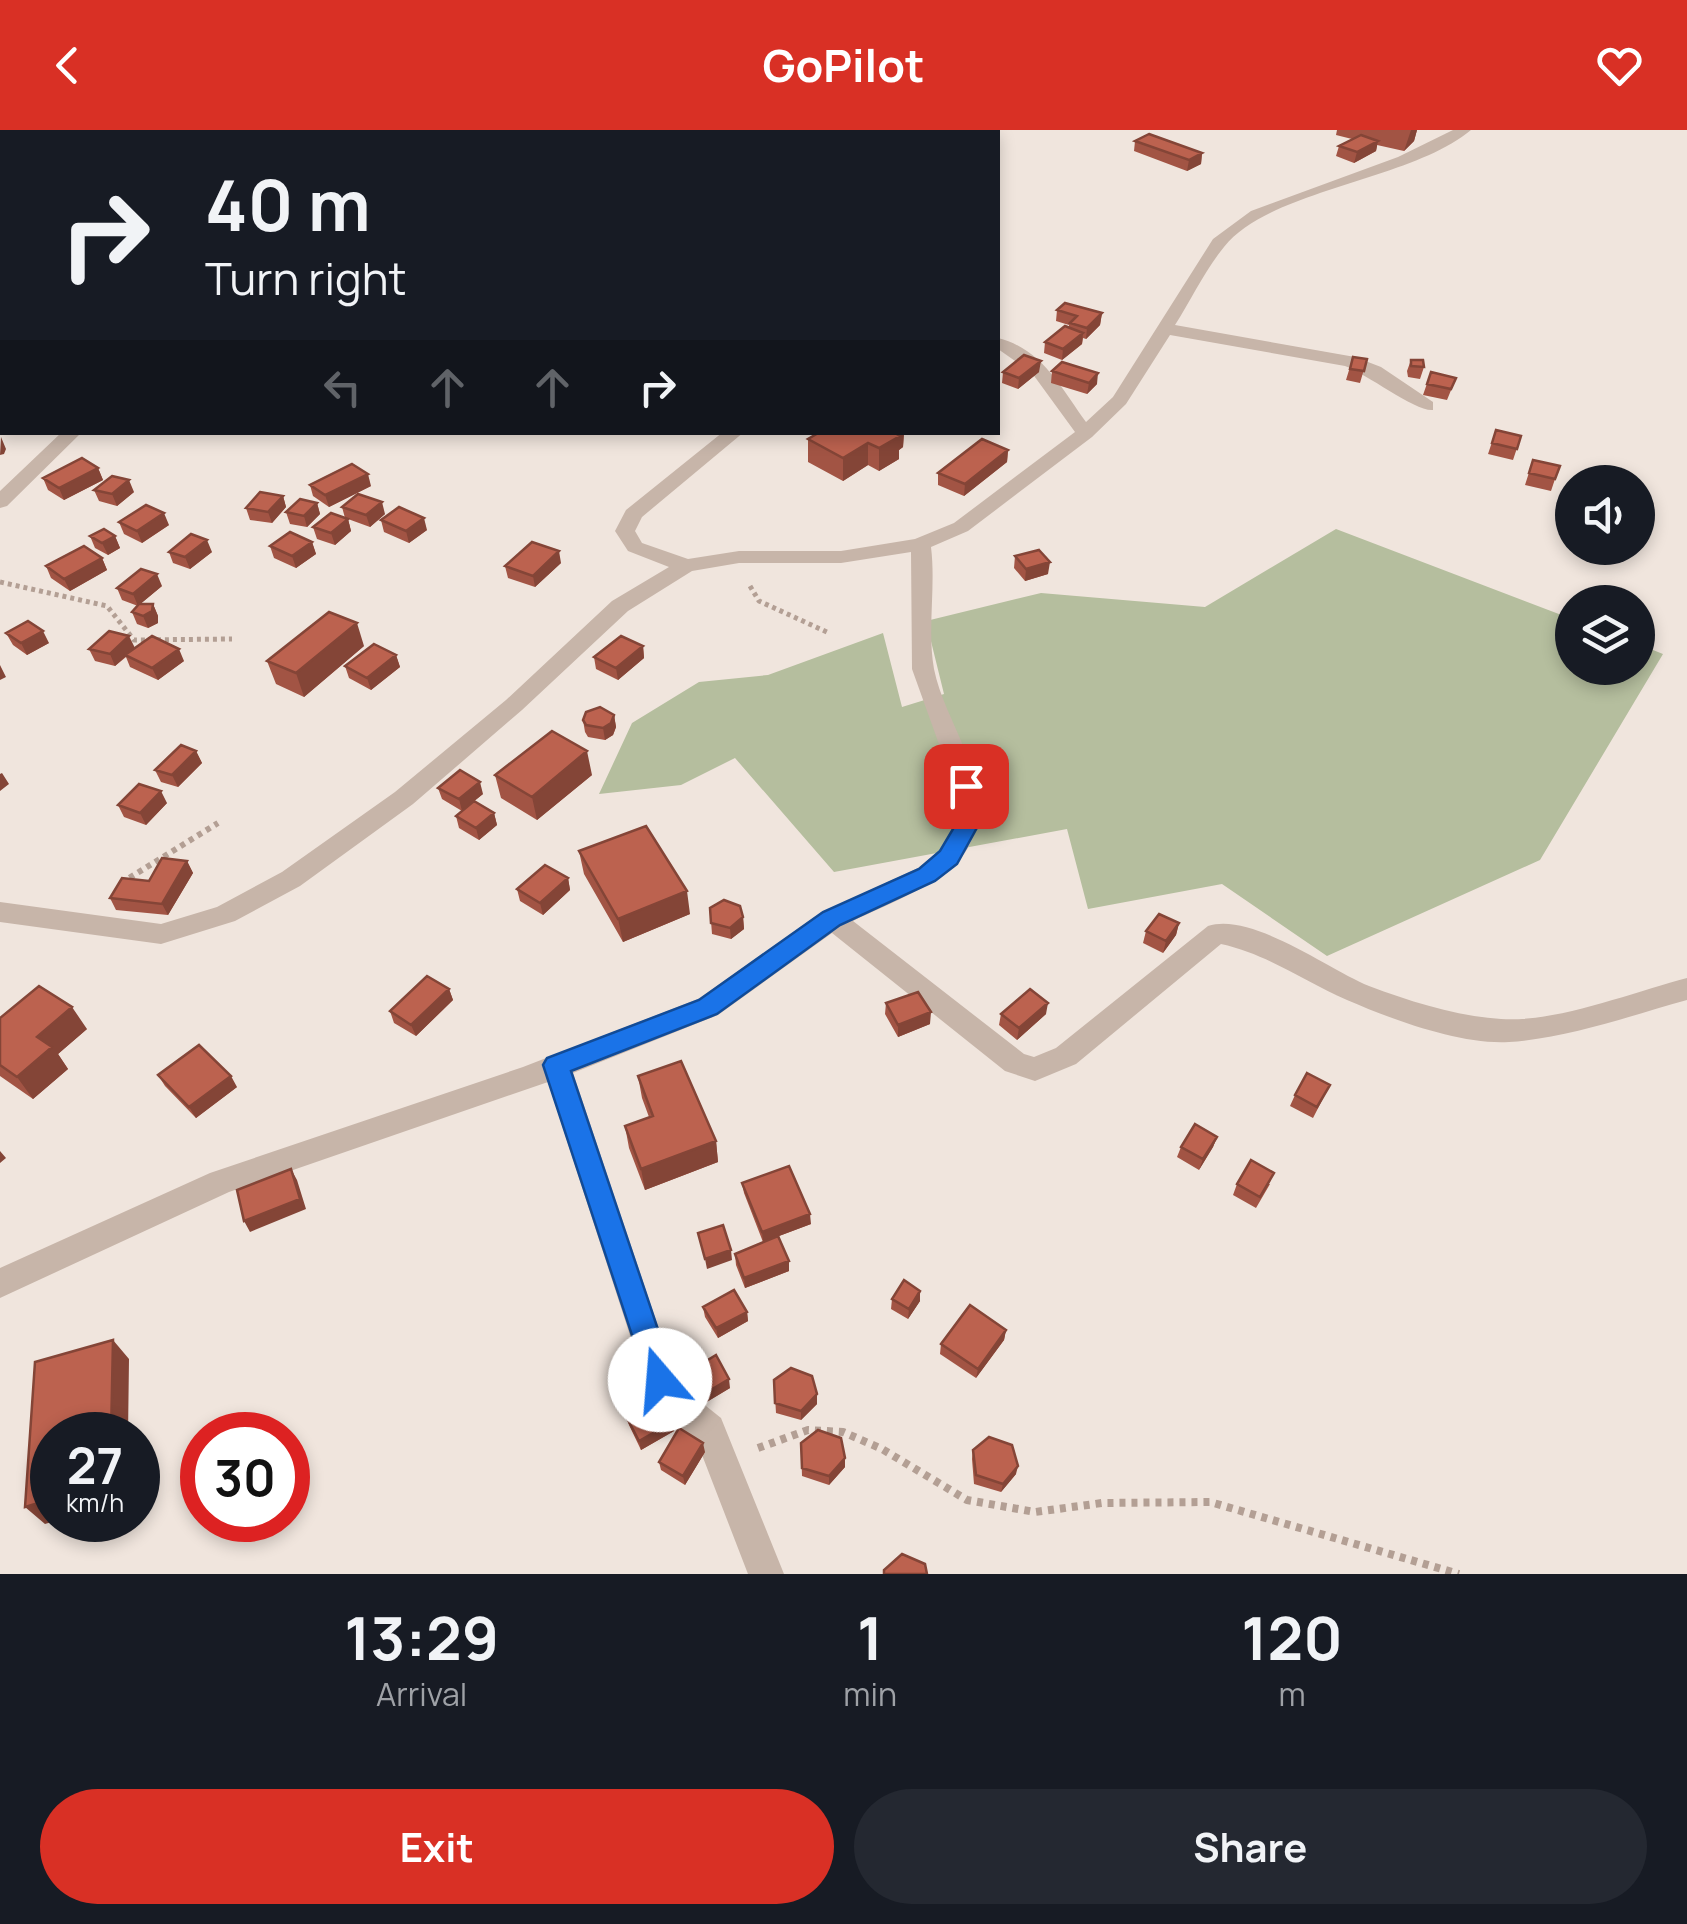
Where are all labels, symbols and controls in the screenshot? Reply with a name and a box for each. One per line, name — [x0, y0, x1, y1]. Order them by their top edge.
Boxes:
text: GoPilot — [762, 34, 925, 96]
icon: back — [40, 38, 95, 93]
icon: heart — [1592, 38, 1647, 93]
text: 40 m — [205, 156, 371, 252]
icon: right — [40, 170, 170, 300]
text: Turn right — [205, 247, 406, 309]
icon: left — [315, 360, 370, 415]
icon: ahead — [420, 360, 475, 415]
icon: ahead — [525, 360, 580, 415]
icon: right — [630, 360, 685, 415]
map controls — [1555, 465, 1655, 685]
button: sound — [1555, 465, 1655, 565]
button: layers — [1555, 585, 1655, 685]
pin — [924, 744, 1009, 829]
icon: arrive — [939, 759, 994, 814]
position arrow — [608, 1328, 712, 1432]
speed limit sign: 30 — [180, 1412, 310, 1542]
text: 27 — [67, 1431, 123, 1499]
text: km/h — [66, 1485, 124, 1520]
text: 13:29 — [344, 1596, 499, 1678]
text: 1 — [857, 1596, 883, 1678]
text: 120 — [1241, 1596, 1343, 1678]
text: Arrival — [376, 1672, 467, 1716]
text: min — [843, 1672, 897, 1716]
text: m — [1278, 1672, 1306, 1716]
button: Exit — [40, 1789, 834, 1904]
button: Share — [854, 1789, 1647, 1904]

